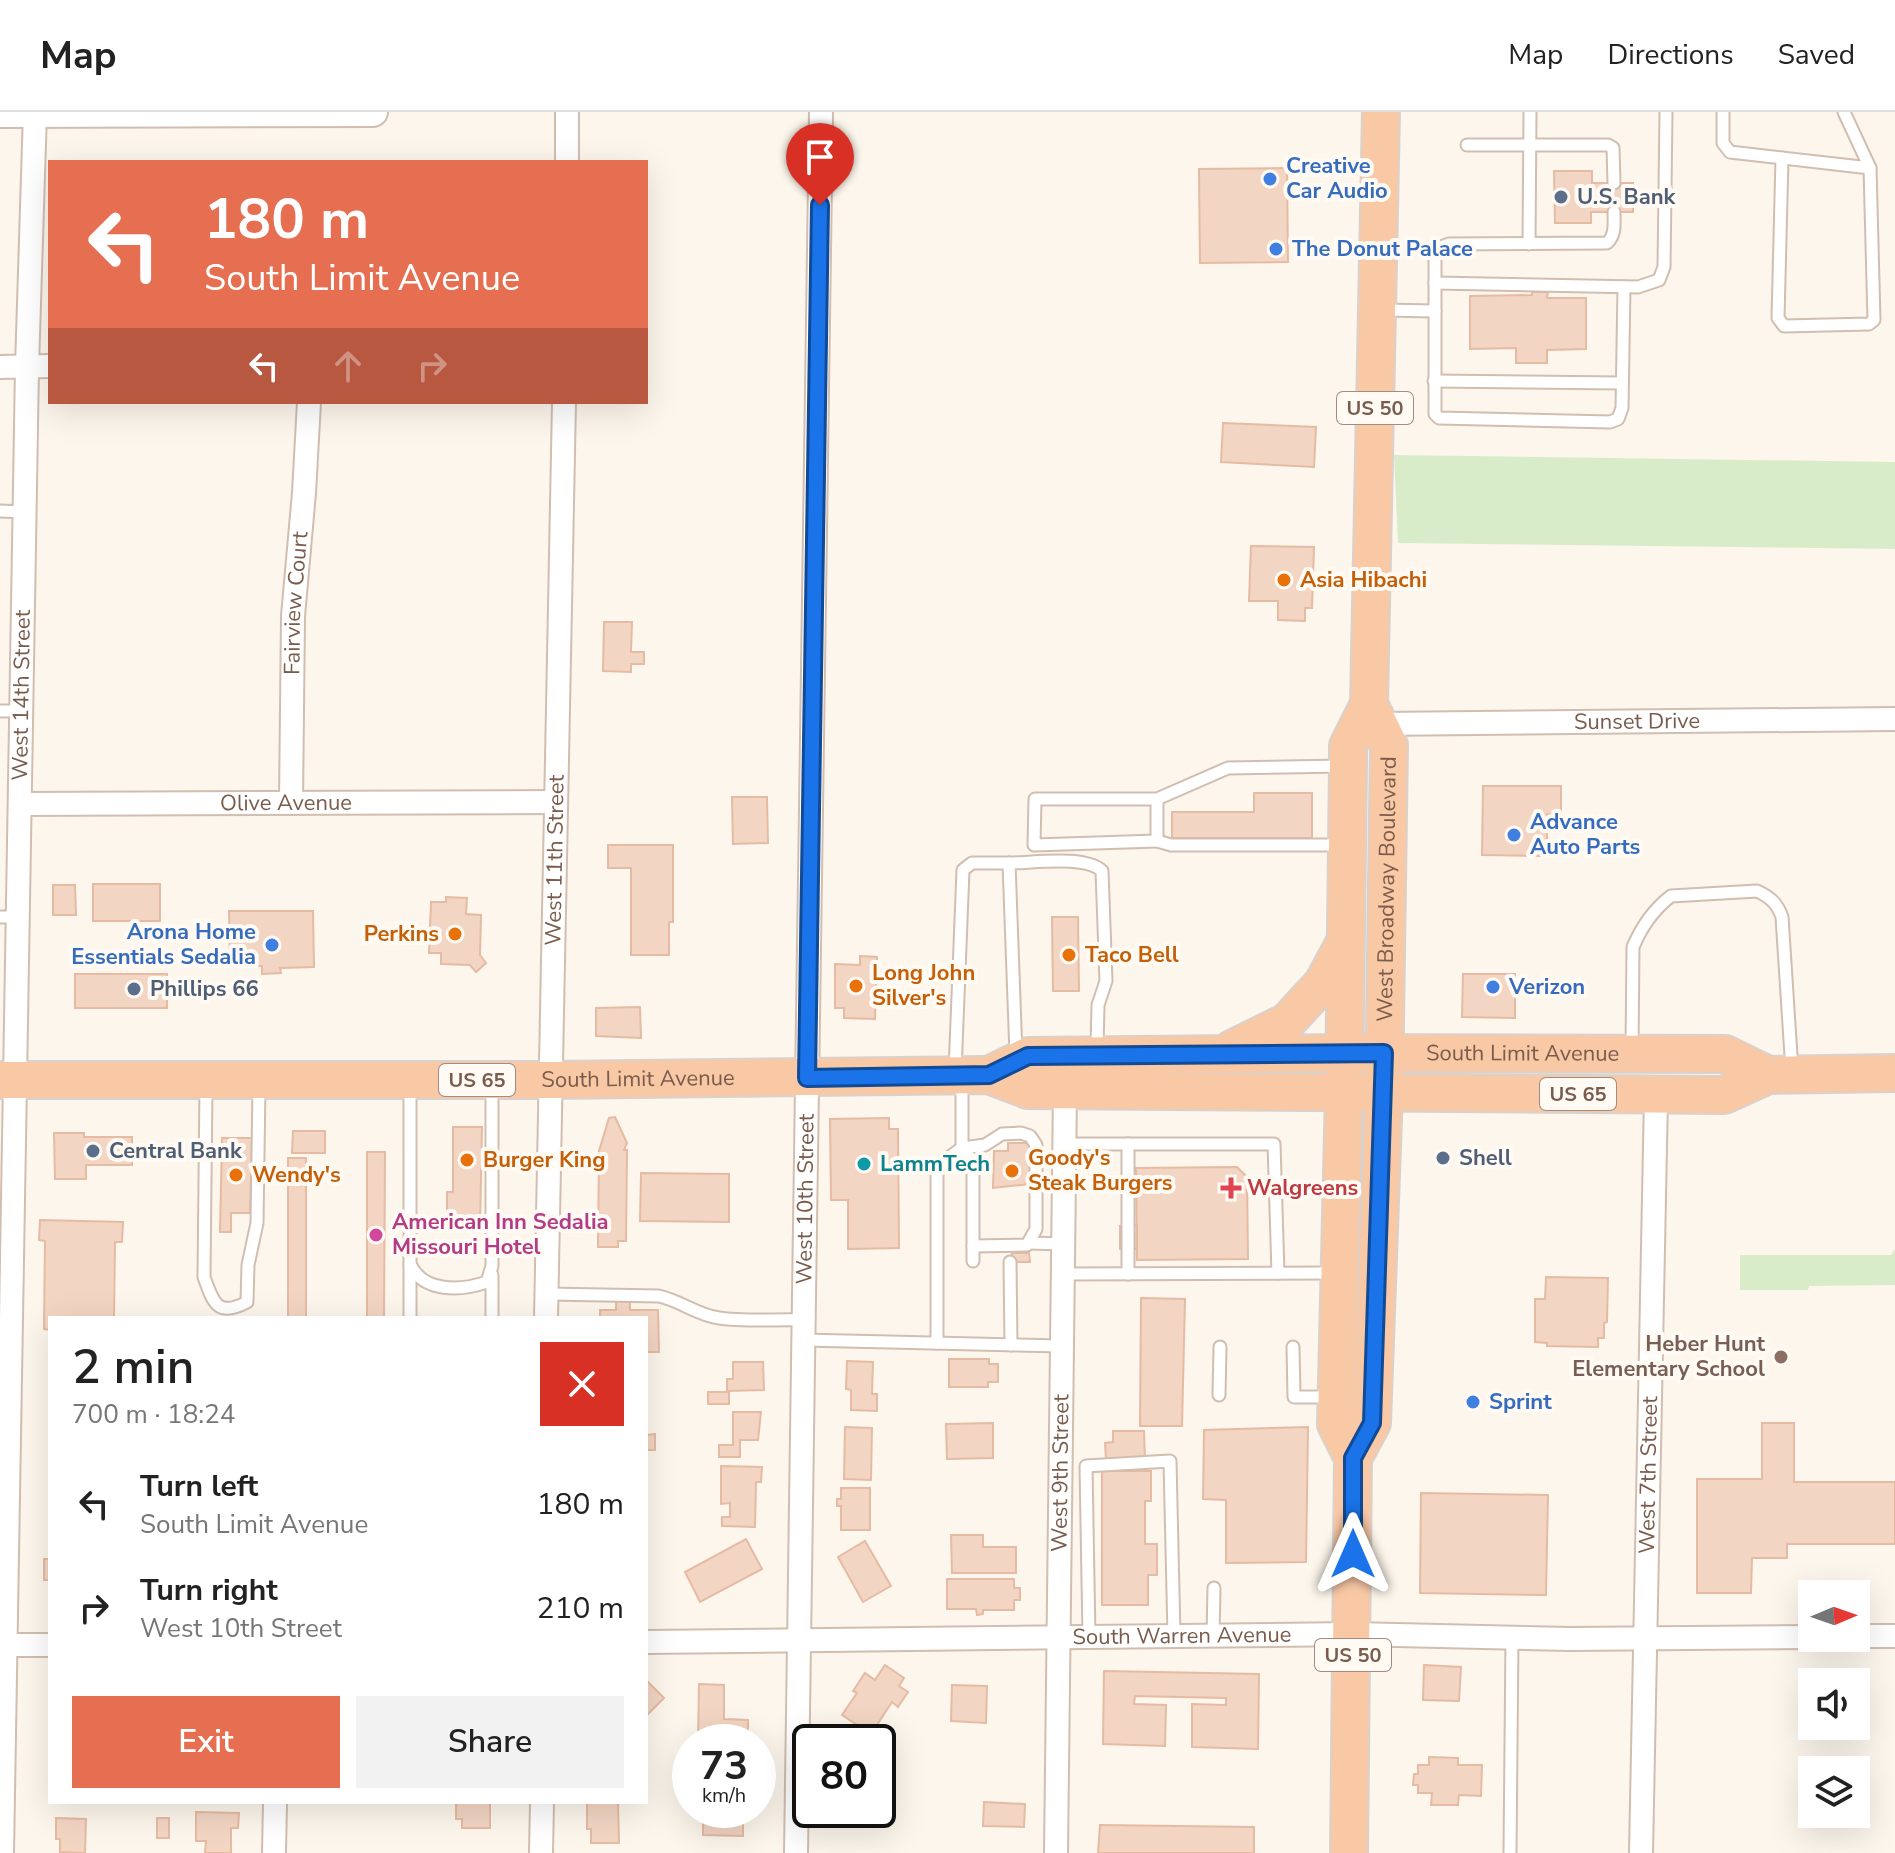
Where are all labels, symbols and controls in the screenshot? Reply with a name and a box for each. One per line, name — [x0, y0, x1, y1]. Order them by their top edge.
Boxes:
text: Map — [40, 30, 117, 81]
text: Map — [1508, 36, 1563, 74]
text: Directions — [1607, 36, 1734, 74]
text: Saved — [1778, 36, 1855, 74]
pin — [786, 123, 854, 205]
icon: arrive — [798, 135, 842, 179]
place label: Creative Car Audio — [1286, 151, 1388, 206]
marker: Creative Car Audio — [1261, 170, 1279, 188]
text: 180 m — [204, 181, 369, 258]
place label: U.S. Bank — [1577, 182, 1677, 212]
marker: U.S. Bank — [1552, 188, 1570, 206]
icon: left — [72, 192, 176, 296]
place label: The Donut Palace — [1292, 234, 1473, 264]
marker: The Donut Palace — [1267, 240, 1285, 258]
text: South Limit Avenue — [204, 254, 520, 303]
icon: left — [242, 344, 286, 388]
icon: ahead — [326, 344, 370, 388]
icon: right — [410, 344, 454, 388]
road number: US 50 — [1337, 392, 1413, 424]
street label: Fairview Court — [277, 530, 316, 675]
place label: Asia Hibachi — [1300, 565, 1427, 595]
marker: Asia Hibachi — [1275, 571, 1293, 589]
street label: West 14th Street — [5, 609, 38, 781]
street label: Sunset Drive — [1574, 706, 1700, 737]
street label: West Broadway Boulevard — [1370, 756, 1404, 1022]
street label: West 11th Street — [538, 774, 572, 946]
street label: Olive Avenue — [220, 788, 352, 818]
place label: Advance Auto Parts — [1530, 807, 1640, 862]
marker: Advance Auto Parts — [1505, 826, 1523, 844]
place label: Arona Home Essentials Sedalia — [71, 917, 256, 972]
place label: Perkins — [364, 919, 439, 949]
marker: Perkins — [446, 925, 464, 943]
marker: Arona Home Essentials Sedalia — [263, 936, 281, 954]
place label: Taco Bell — [1085, 940, 1179, 970]
marker: Taco Bell — [1060, 946, 1078, 964]
place label: Long John Silver's — [872, 958, 975, 1013]
place label: Verizon — [1508, 972, 1585, 1002]
place label: Phillips 66 — [150, 974, 259, 1004]
marker: Long John Silver's — [847, 977, 865, 995]
marker: Verizon — [1484, 978, 1502, 996]
marker: Phillips 66 — [125, 980, 143, 998]
street label: South Limit Avenue — [1426, 1038, 1619, 1069]
street label: South Limit Avenue — [541, 1063, 735, 1095]
road number: US 65 — [439, 1064, 515, 1096]
road number: US 65 — [1540, 1078, 1616, 1110]
street label: West 10th Street — [789, 1113, 822, 1285]
place label: Central Bank — [109, 1136, 243, 1166]
marker: Central Bank — [84, 1142, 102, 1160]
place label: Goody's Steak Burgers — [1028, 1143, 1173, 1198]
place label: Shell — [1459, 1143, 1512, 1173]
place label: Burger King — [483, 1145, 605, 1175]
place label: LammTech — [880, 1149, 990, 1179]
marker: Shell — [1434, 1149, 1452, 1167]
marker: Burger King — [458, 1151, 476, 1169]
marker: LammTech — [855, 1155, 873, 1173]
place label: Wendy's — [252, 1160, 341, 1190]
marker: Goody's Steak Burgers — [1003, 1162, 1021, 1180]
marker: Wendy's — [227, 1166, 245, 1184]
place label: Walgreens — [1247, 1173, 1358, 1203]
marker: Walgreens — [1222, 1179, 1240, 1197]
place label: American Inn Sedalia Missouri Hotel — [392, 1207, 609, 1262]
marker: American Inn Sedalia Missouri Hotel — [367, 1226, 385, 1244]
place label: Heber Hunt Elementary School — [1572, 1329, 1766, 1384]
text: 2 min — [72, 1334, 194, 1400]
button: close — [540, 1342, 624, 1426]
marker: Heber Hunt Elementary School — [1772, 1348, 1790, 1366]
place label: Sprint — [1489, 1387, 1552, 1417]
marker: Sprint — [1464, 1393, 1482, 1411]
street label: West 9th Street — [1045, 1394, 1076, 1552]
street label: West 7th Street — [1632, 1396, 1665, 1554]
text: 700 m · 18:24 — [72, 1397, 235, 1432]
text: Turn left — [140, 1466, 258, 1507]
icon: left — [72, 1482, 116, 1526]
text: 180 m — [537, 1484, 624, 1525]
text: South Limit Avenue — [140, 1507, 368, 1542]
position arrow — [1311, 1512, 1395, 1596]
text: Turn right — [140, 1570, 278, 1611]
north arrow — [1798, 1580, 1870, 1652]
map controls — [1798, 1580, 1870, 1828]
icon: right — [72, 1586, 116, 1630]
text: 210 m — [537, 1588, 624, 1629]
text: West 10th Street — [140, 1611, 342, 1646]
street label: South Warren Avenue — [1072, 1620, 1292, 1652]
road number: US 50 — [1315, 1639, 1391, 1671]
button: sound — [1798, 1668, 1870, 1740]
button: Exit — [72, 1696, 340, 1788]
button: Share — [356, 1696, 624, 1788]
speed limit sign: 80 — [792, 1724, 896, 1828]
text: 73 — [700, 1739, 748, 1793]
button: layers — [1798, 1756, 1870, 1828]
text: km/h — [702, 1782, 746, 1809]

